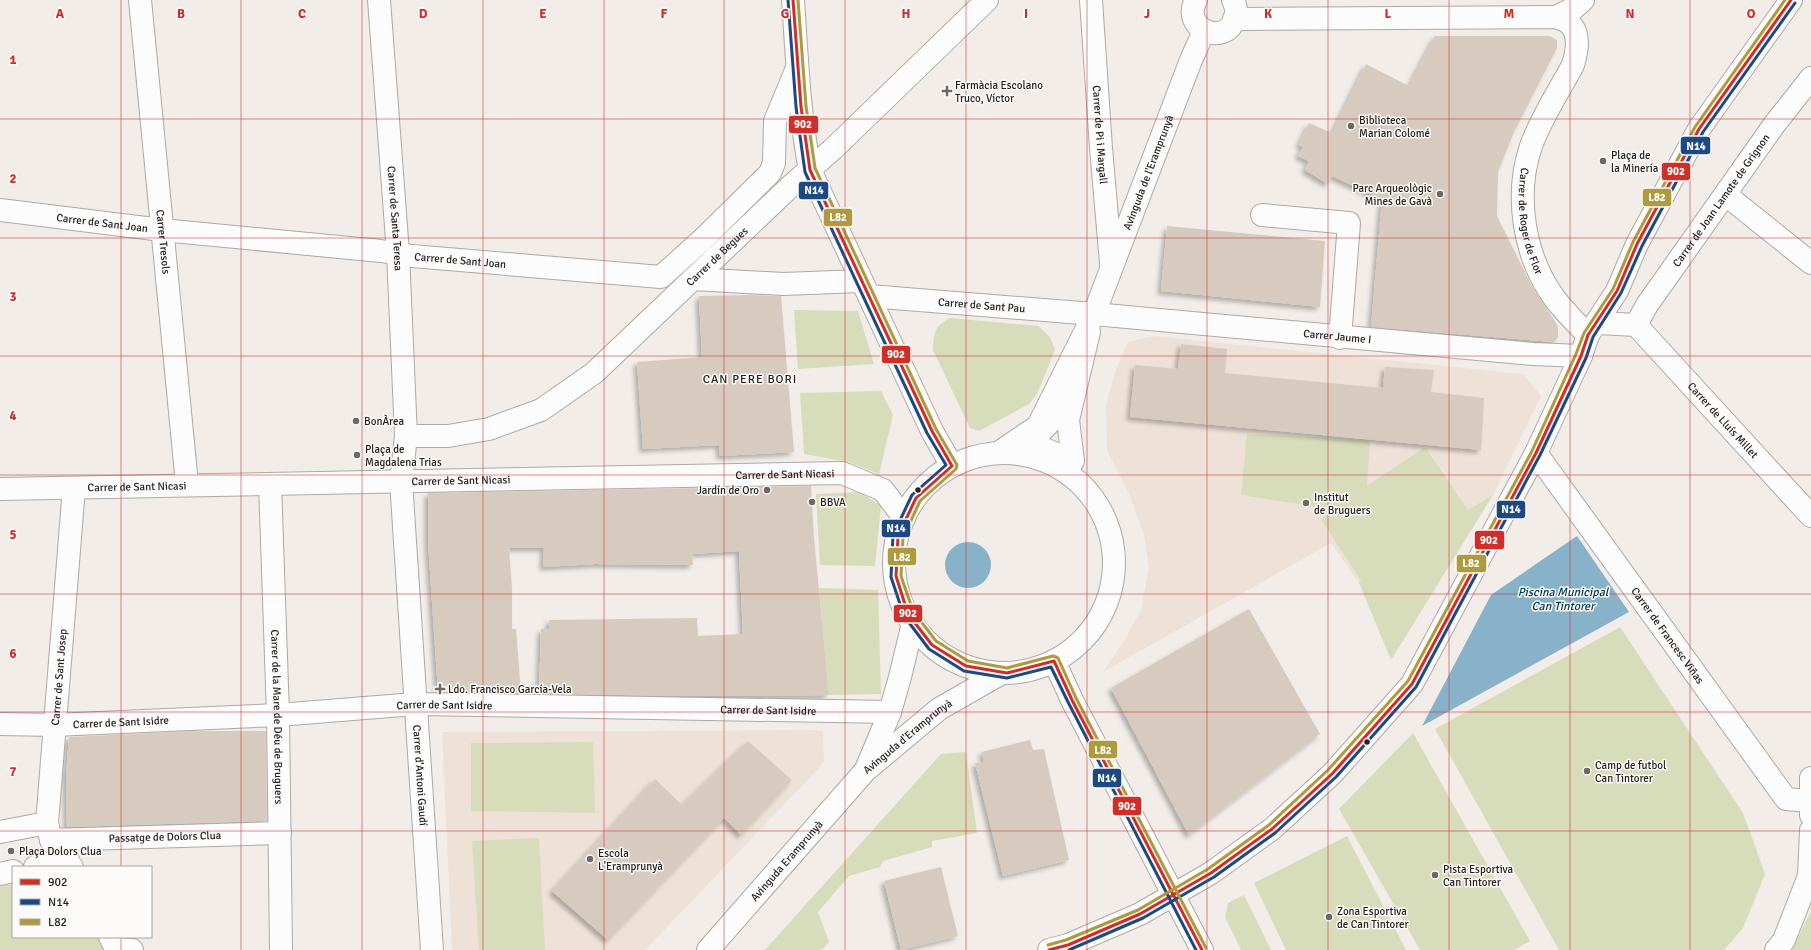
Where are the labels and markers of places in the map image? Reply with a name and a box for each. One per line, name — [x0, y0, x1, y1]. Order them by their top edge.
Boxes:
place label: Farmàcia Escolano Truco, Víctor — [955, 79, 1043, 105]
marker: Farmàcia Escolano Truco, Víctor — [942, 86, 952, 96]
place label: Biblioteca Marian Colomé — [1359, 114, 1430, 140]
marker: Biblioteca Marian Colomé — [1346, 121, 1356, 131]
place label: Plaça de la Minería — [1611, 149, 1659, 175]
marker: Plaça de la Minería — [1598, 156, 1608, 166]
place label: Parc Arqueològic Mines de Gavà — [1352, 182, 1432, 208]
marker: Parc Arqueològic Mines de Gavà — [1435, 189, 1445, 199]
place label: BonÀrea — [364, 414, 404, 428]
marker: BonÀrea — [351, 416, 361, 426]
place label: Plaça de Magdalena Trias — [365, 443, 442, 469]
marker: Plaça de Magdalena Trias — [352, 450, 362, 460]
place label: Jardín de Oro — [697, 484, 759, 497]
marker: Jardín de Oro — [762, 485, 772, 495]
unlabelled marker — [913, 485, 923, 495]
place label: Institut de Bruguers — [1314, 491, 1371, 517]
place label: BBVA — [820, 496, 846, 509]
marker: BBVA — [807, 497, 817, 507]
marker: Institut de Bruguers — [1301, 498, 1311, 508]
place label: Ldo. Francisco García-Vela — [448, 683, 572, 696]
marker: Ldo. Francisco García-Vela — [435, 684, 445, 694]
unlabelled marker — [1362, 737, 1372, 747]
place label: Camp de futbol Can Tintorer — [1595, 759, 1666, 785]
marker: Camp de futbol Can Tintorer — [1582, 766, 1592, 776]
place label: Plaça Dolors Clua — [19, 845, 102, 858]
marker: Plaça Dolors Clua — [6, 846, 16, 856]
place label: Escola L'Eramprunyà — [598, 847, 663, 873]
marker: Escola L'Eramprunyà — [585, 854, 595, 864]
place label: Pista Esportiva Can Tintorer — [1443, 863, 1514, 889]
marker: Pista Esportiva Can Tintorer — [1430, 870, 1440, 880]
place label: Zona Esportiva de Can Tintorer — [1337, 905, 1409, 931]
marker: Zona Esportiva de Can Tintorer — [1324, 912, 1334, 922]

